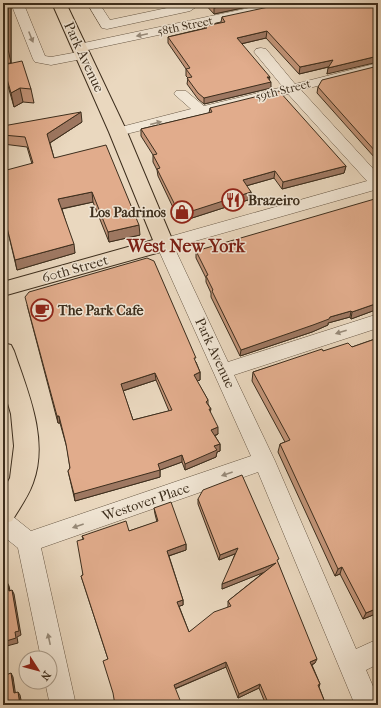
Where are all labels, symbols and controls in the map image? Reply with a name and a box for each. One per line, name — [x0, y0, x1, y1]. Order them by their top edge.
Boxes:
street label: 58th Street — [156, 13, 215, 39]
street label: Park Avenue — [60, 19, 108, 95]
one-way arrow — [28, 32, 34, 44]
one-way arrow — [136, 32, 149, 38]
street label: 59th Street — [254, 76, 313, 104]
one-way arrow — [149, 119, 162, 125]
restaurant icon: Brazeiro — [220, 187, 246, 213]
place label: Brazeiro — [248, 192, 300, 209]
shop icon: Los Padrinos — [169, 199, 195, 225]
place label: Los Padrinos — [89, 204, 167, 221]
district label: West New York — [126, 236, 246, 257]
street label: 60th Street — [40, 251, 110, 287]
cafe icon: The Park Cafe — [29, 297, 55, 323]
place label: The Park Cafe — [57, 302, 144, 319]
street label: Park Avenue — [191, 315, 239, 391]
one-way arrow — [335, 330, 347, 336]
one-way arrow — [221, 471, 233, 477]
street label: Westover Place — [99, 479, 192, 525]
one-way arrow — [71, 523, 83, 529]
one-way arrow — [46, 633, 52, 646]
north arrow — [18, 650, 58, 690]
text: N — [38, 668, 53, 683]

